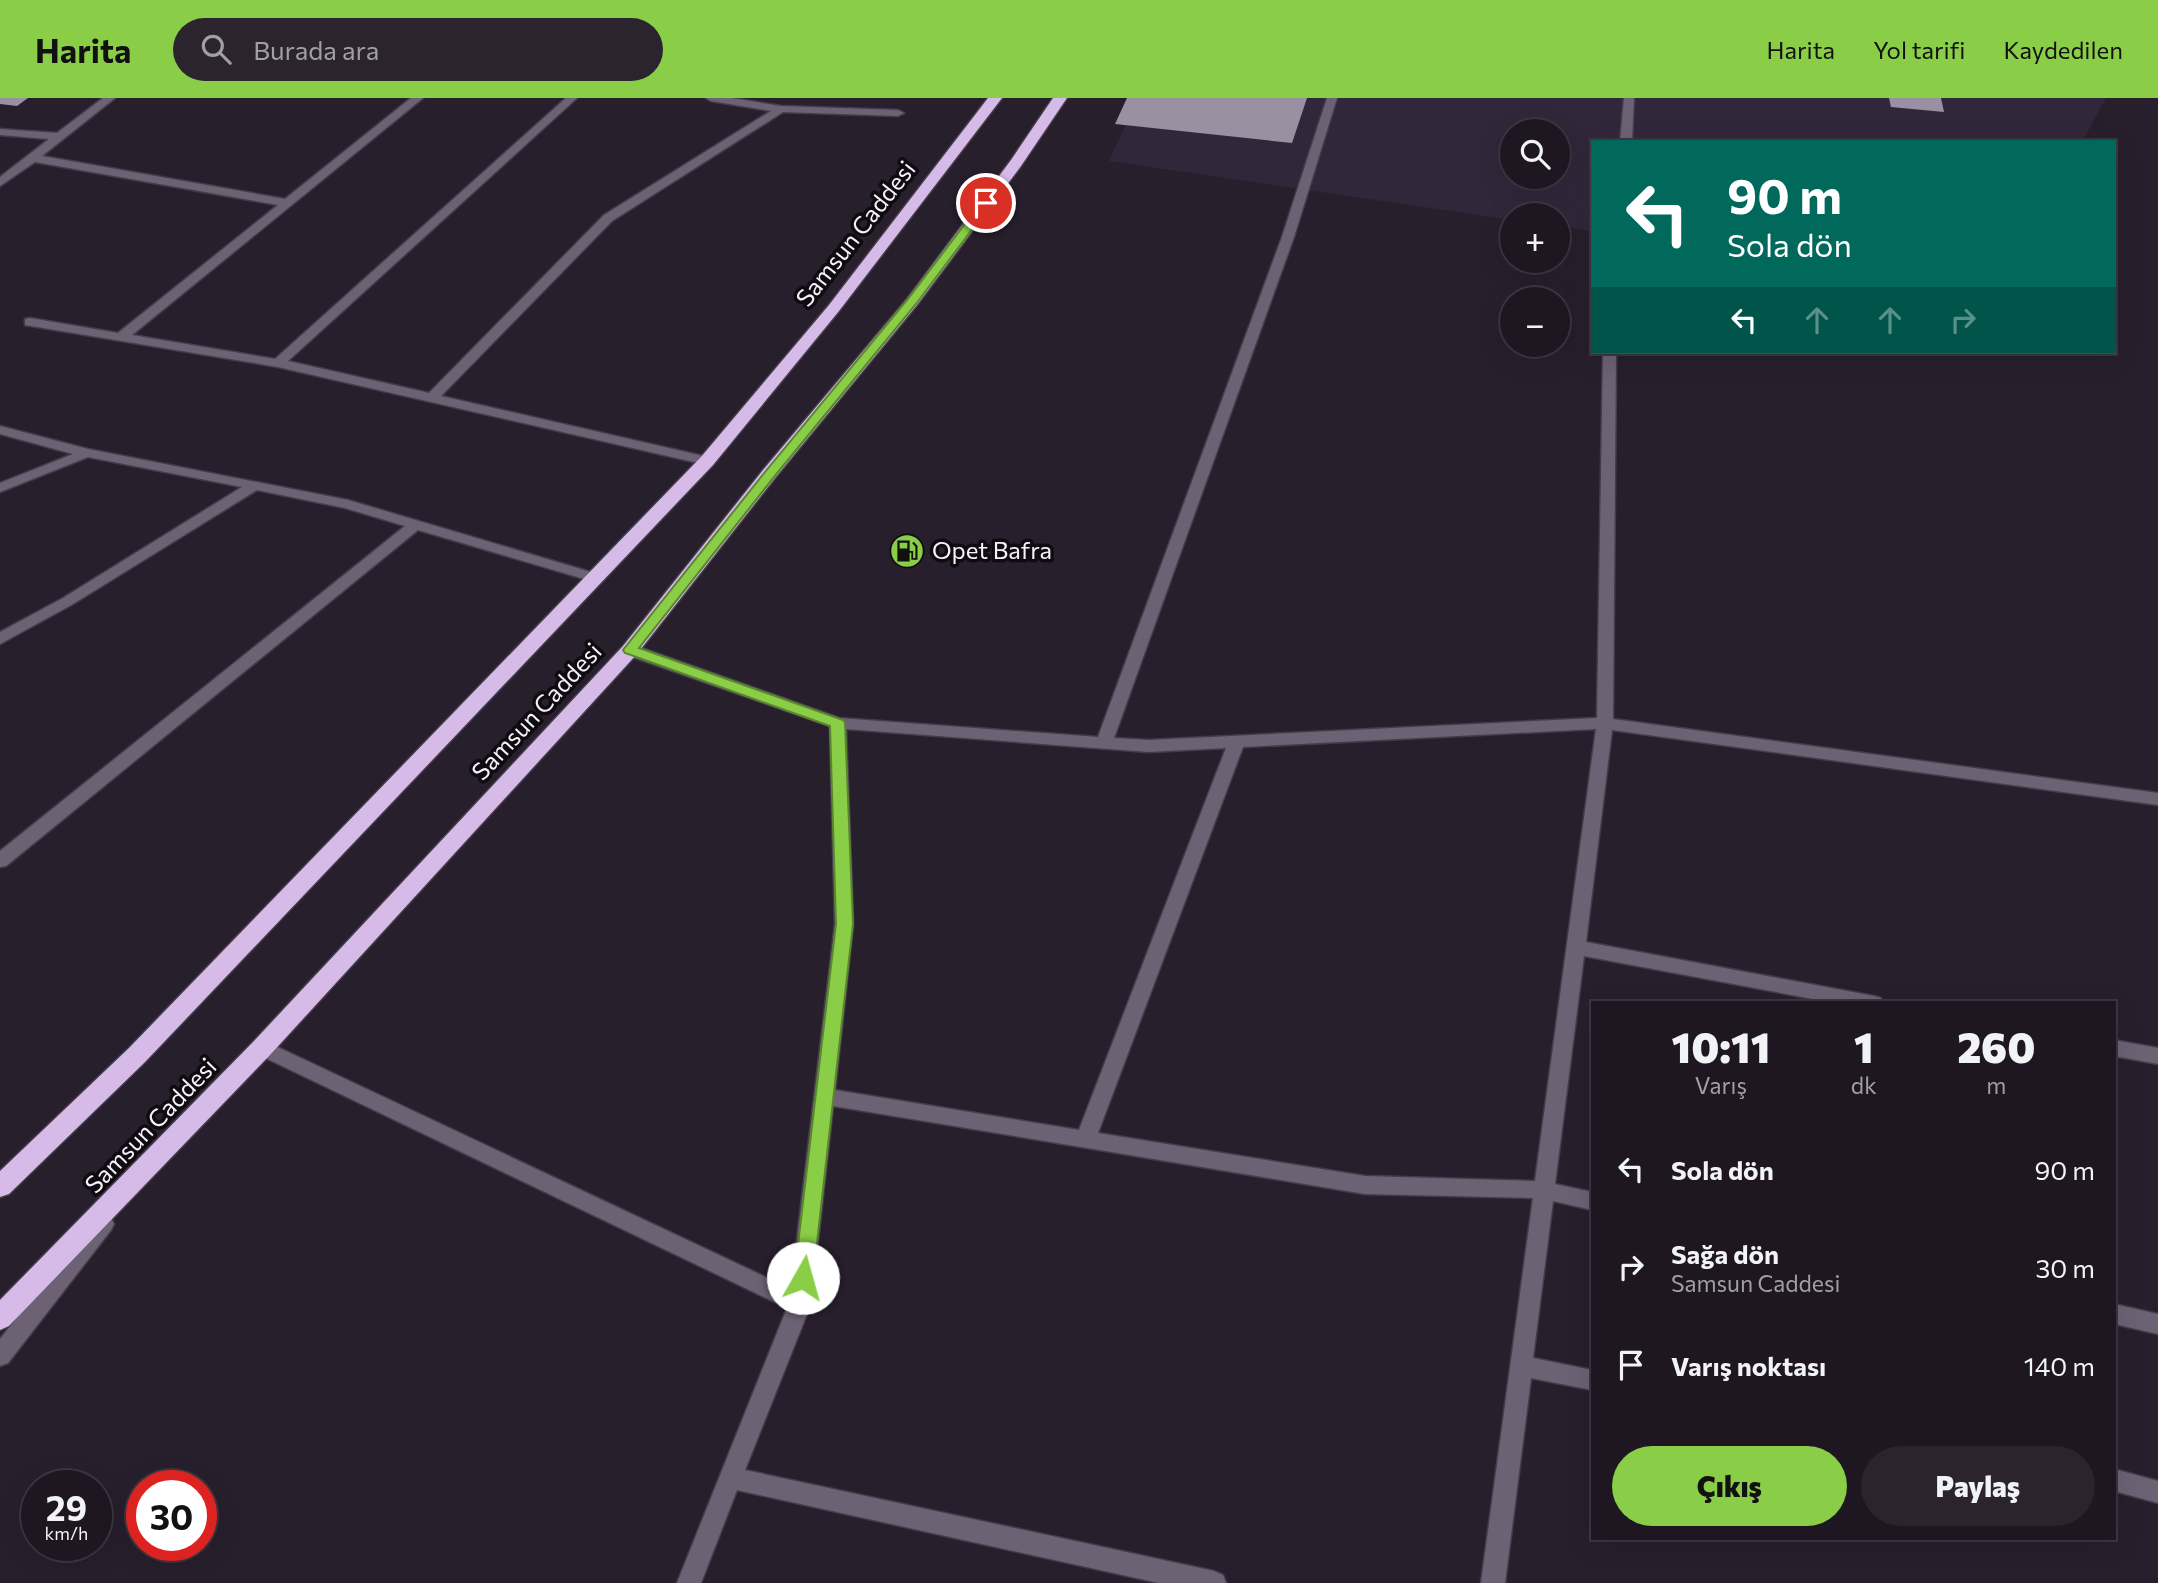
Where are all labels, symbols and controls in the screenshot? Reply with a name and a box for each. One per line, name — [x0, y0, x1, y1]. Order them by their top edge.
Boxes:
search box — [173, 18, 663, 81]
text: Harita — [35, 29, 131, 70]
icon: search — [197, 30, 235, 68]
text: Burada ara — [253, 34, 379, 65]
text: Harita — [1766, 35, 1835, 64]
text: Yol tarifi — [1873, 35, 1965, 64]
text: Kaydedilen — [2003, 35, 2123, 64]
map controls — [1500, 119, 1570, 357]
button: search — [1500, 119, 1570, 189]
street label: Samsun Caddesi — [789, 155, 921, 312]
text: 90 m — [1727, 164, 1842, 224]
icon: left — [1612, 168, 1703, 259]
pin — [956, 173, 1016, 233]
icon: arrive — [967, 184, 1005, 222]
button: + — [1500, 203, 1570, 273]
text: Sola dön — [1727, 224, 1852, 264]
button: − — [1500, 287, 1570, 357]
icon: left — [1725, 301, 1763, 339]
icon: ahead — [1798, 301, 1836, 339]
icon: ahead — [1871, 301, 1909, 339]
icon: right — [1944, 301, 1982, 339]
fuel station icon: Opet Bafra — [888, 532, 926, 570]
place label: Opet Bafra — [932, 535, 1052, 564]
street label: Samsun Caddesi — [465, 636, 607, 785]
text: 10:11 — [1672, 1020, 1770, 1072]
text: 1 — [1854, 1020, 1874, 1072]
text: 260 — [1957, 1020, 2035, 1072]
street label: Samsun Caddesi — [78, 1051, 222, 1199]
text: Varış — [1695, 1071, 1747, 1099]
text: dk — [1851, 1071, 1877, 1099]
text: m — [1986, 1071, 2006, 1099]
icon: left — [1612, 1150, 1650, 1188]
text: Sola dön — [1671, 1154, 1774, 1185]
text: 90 m — [2035, 1154, 2095, 1185]
text: Sağa dön — [1671, 1238, 1779, 1269]
position arrow — [766, 1241, 840, 1315]
icon: right — [1612, 1248, 1650, 1286]
text: 30 m — [2036, 1252, 2095, 1283]
text: Samsun Caddesi — [1671, 1269, 1840, 1297]
icon: arrive — [1612, 1346, 1650, 1384]
text: Varış noktası — [1671, 1350, 1826, 1381]
text: 140 m — [2024, 1350, 2095, 1381]
button: Çıkış — [1612, 1446, 1847, 1526]
button: Paylaş — [1861, 1446, 2095, 1526]
speed limit sign: 30 — [126, 1470, 217, 1561]
text: 29 — [46, 1485, 87, 1528]
text: km/h — [45, 1522, 88, 1544]

